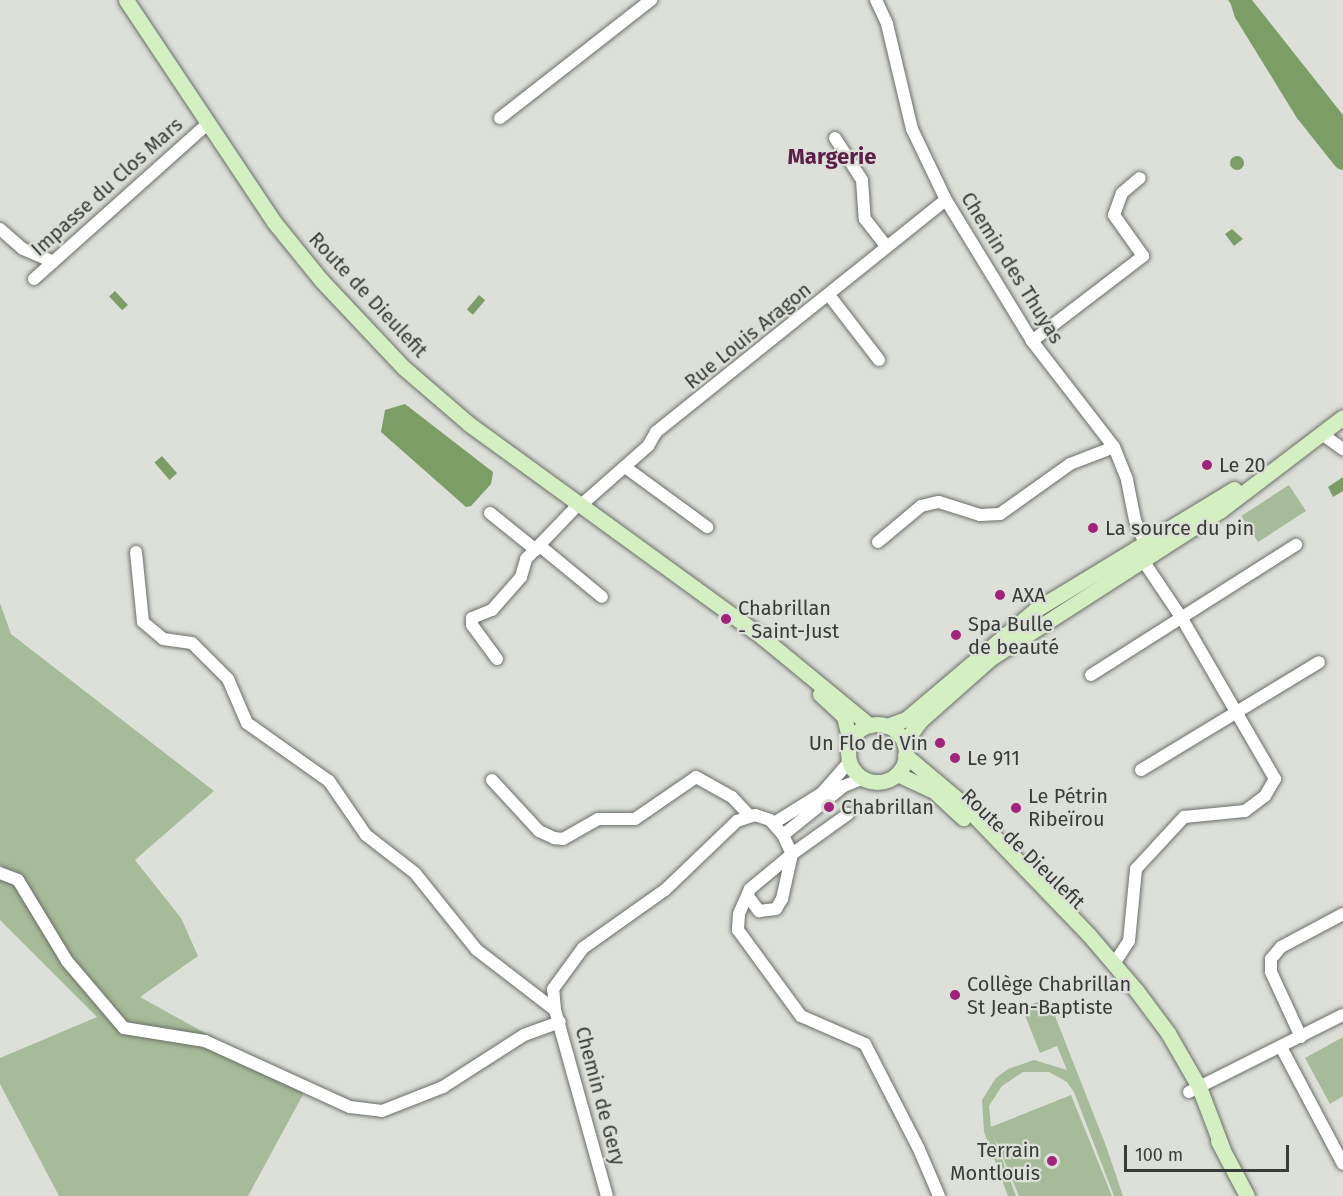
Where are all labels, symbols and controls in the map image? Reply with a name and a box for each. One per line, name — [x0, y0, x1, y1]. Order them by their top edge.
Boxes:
street label: Impasse du Clos Mars — [26, 113, 188, 261]
district label: Margerie — [788, 144, 876, 170]
street label: Chemin des Thuyas — [956, 188, 1068, 348]
street label: Route de Dieulefit — [304, 227, 432, 363]
street label: Rue Louis Aragon — [680, 278, 816, 394]
place label: Le 20 — [1219, 453, 1266, 477]
marker: Le 20 — [1200, 458, 1214, 472]
place label: La source du pin — [1105, 516, 1254, 540]
marker: La source du pin — [1086, 521, 1100, 535]
place label: AXA — [1012, 583, 1046, 607]
marker: AXA — [993, 588, 1007, 602]
place label: Chabrillan - Saint-Just — [738, 596, 839, 643]
marker: Chabrillan - Saint-Just — [719, 612, 733, 626]
place label: Spa Bulle de beauté — [968, 612, 1059, 659]
marker: Spa Bulle de beauté — [949, 628, 963, 642]
place label: Un Flo de Vin — [809, 731, 928, 755]
marker: Un Flo de Vin — [933, 736, 947, 750]
place label: Le 911 — [967, 746, 1020, 770]
marker: Le 911 — [948, 751, 962, 765]
street label: Route de Dieulefit — [956, 784, 1090, 914]
place label: Le Pétrin Ribeïrou — [1028, 784, 1108, 831]
place label: Chabrillan — [841, 795, 934, 819]
marker: Chabrillan — [822, 800, 836, 814]
marker: Le Pétrin Ribeïrou — [1009, 801, 1023, 815]
place label: Collège Chabrillan St Jean-Baptiste — [967, 972, 1131, 1019]
marker: Collège Chabrillan St Jean-Baptiste — [948, 988, 962, 1002]
street label: Chemin de Gery — [570, 1024, 630, 1168]
scale bar — [1127, 1133, 1292, 1171]
place label: Terrain Montlouis — [950, 1138, 1040, 1185]
text: 100 m — [1135, 1144, 1183, 1166]
marker: Terrain Montlouis — [1045, 1154, 1059, 1168]

